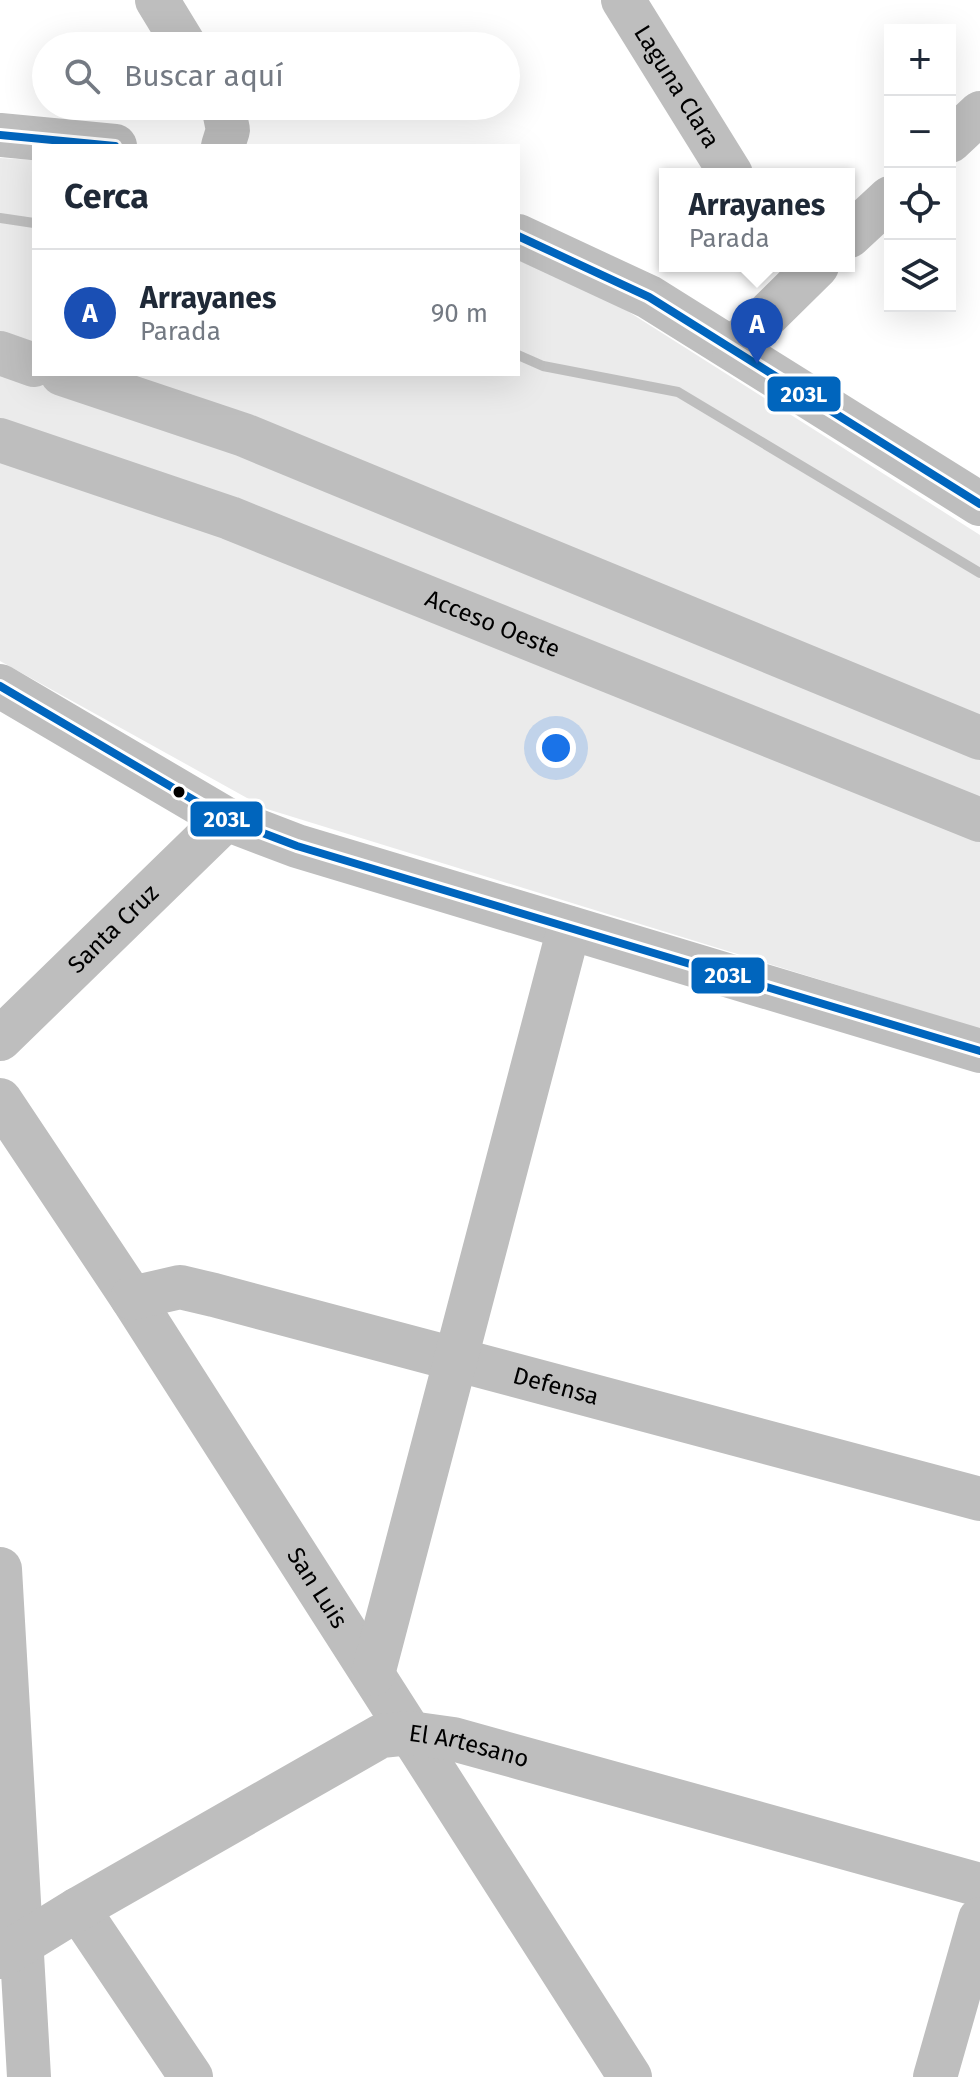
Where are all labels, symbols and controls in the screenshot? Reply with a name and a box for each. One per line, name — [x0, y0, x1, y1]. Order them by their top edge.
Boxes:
street label: Laguna Clara — [628, 20, 725, 153]
map controls — [884, 24, 956, 312]
button: + — [884, 24, 956, 96]
search box — [32, 32, 520, 120]
icon: search — [60, 54, 104, 98]
text: Buscar aquí — [124, 58, 284, 94]
button: − — [884, 96, 956, 168]
popup — [659, 168, 855, 272]
button: locate — [884, 168, 956, 240]
text: Cerca — [64, 176, 149, 217]
text: Arrayanes — [689, 187, 825, 223]
text: Parada — [689, 223, 770, 254]
button: layers — [884, 240, 956, 312]
text: Arrayanes — [140, 280, 276, 316]
text: A — [82, 298, 98, 329]
text: 90 m — [431, 298, 488, 329]
pin: A — [731, 298, 783, 364]
text: Parada — [140, 316, 221, 347]
line badge: 203L — [766, 375, 842, 413]
text: 203L — [781, 381, 827, 408]
street label: Acceso Oeste — [421, 584, 564, 663]
your location — [536, 728, 576, 768]
unlabelled marker — [171, 784, 187, 800]
line badge: 203L — [189, 800, 264, 838]
text: 203L — [204, 806, 250, 833]
street label: Santa Cruz — [62, 879, 164, 979]
line badge: 203L — [690, 956, 766, 995]
text: 203L — [705, 962, 751, 989]
street label: Defensa — [510, 1361, 602, 1411]
street label: San Luis — [281, 1542, 353, 1633]
street label: El Artesano — [407, 1719, 532, 1773]

